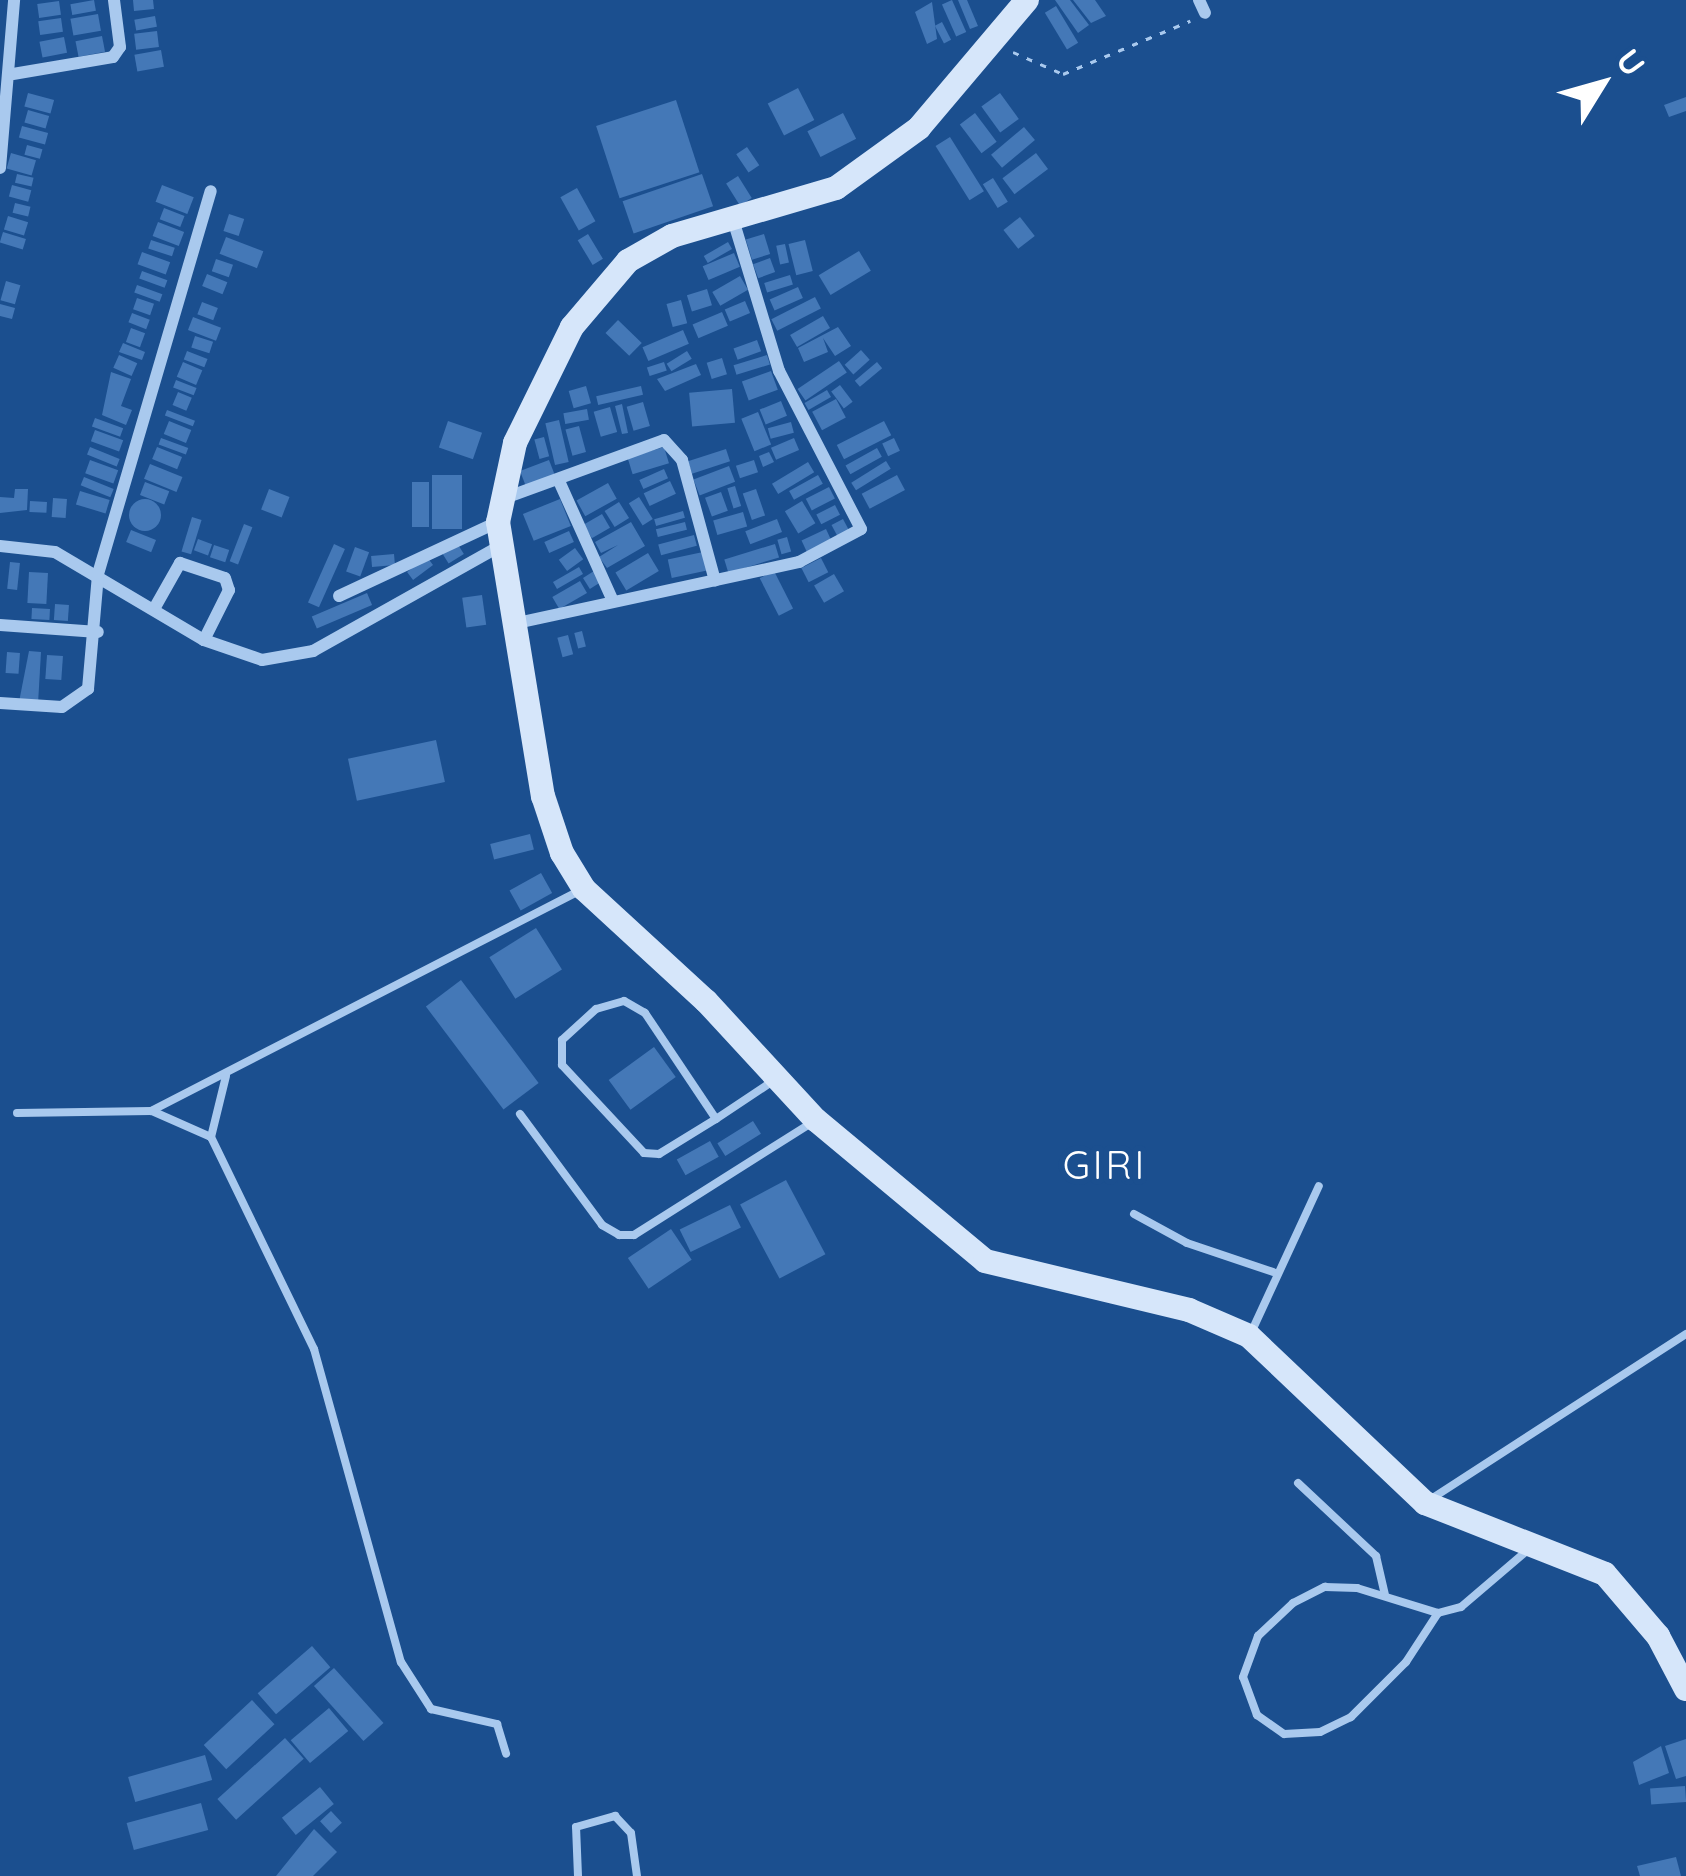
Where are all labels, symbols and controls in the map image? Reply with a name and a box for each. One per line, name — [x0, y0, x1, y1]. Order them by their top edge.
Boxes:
north arrow — [1542, 24, 1662, 144]
text: U — [1608, 40, 1655, 84]
district label: GIRI — [1063, 1142, 1147, 1188]

